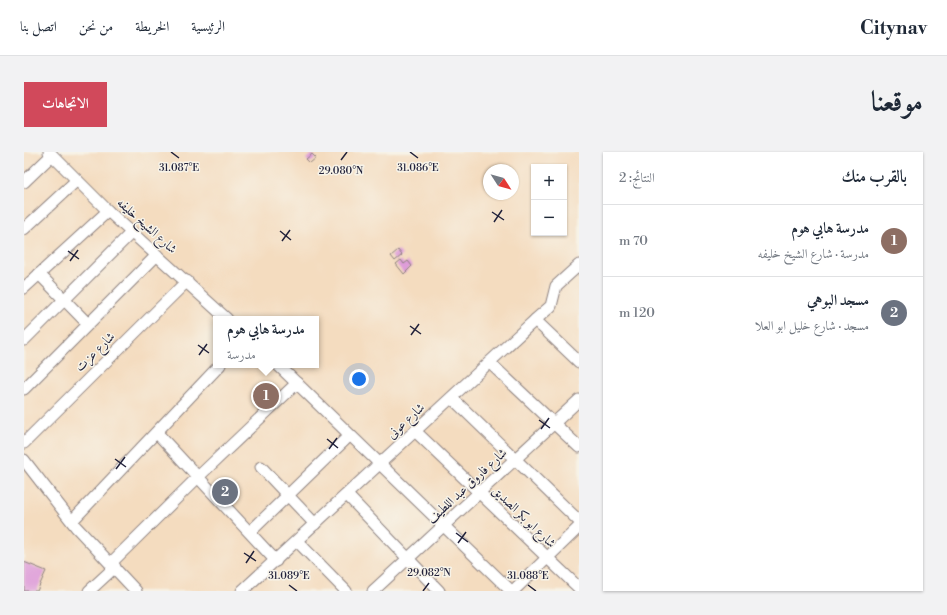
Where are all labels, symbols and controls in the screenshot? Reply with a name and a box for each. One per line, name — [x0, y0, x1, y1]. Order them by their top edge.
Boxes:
text: Citynav — [860, 16, 927, 40]
text: اتصل بنا — [20, 18, 57, 36]
text: من نحن — [79, 18, 113, 36]
text: الخريطة — [135, 18, 169, 36]
text: الرئيسية — [191, 18, 225, 36]
button: الاتجاهات — [24, 82, 107, 127]
text: موقعنا — [871, 85, 923, 120]
text: 31.087°E — [159, 162, 199, 174]
text: 31.086°E — [397, 162, 439, 174]
north arrow — [483, 164, 519, 200]
map controls — [531, 164, 567, 236]
button: + — [531, 164, 567, 200]
text: 29.080°N — [319, 165, 364, 177]
text: بالقرب منك — [841, 166, 907, 188]
text: النتائج: 2 — [619, 170, 655, 186]
street label: شارع الشيخ خليفه — [112, 195, 180, 259]
button: − — [531, 200, 567, 236]
text: مدرسة هابي هوم — [791, 219, 869, 238]
text: 70 m — [619, 233, 648, 249]
text: 1 — [891, 233, 897, 249]
text: مدرسة · شارع الشيخ خليفه — [757, 246, 869, 262]
text: مسجد البوهي — [807, 291, 869, 310]
text: 120 m — [619, 305, 655, 321]
text: 2 — [890, 305, 898, 321]
popup — [213, 316, 319, 368]
text: مسجد · شارع خليل ابو العلا — [755, 318, 869, 334]
text: مدرسة هابي هوم — [227, 320, 305, 339]
street label: شارع عزت — [72, 329, 120, 377]
text: مدرسة — [227, 347, 256, 363]
your location — [349, 369, 369, 389]
pin: 1 — [253, 381, 279, 411]
street label: شارع عونى — [384, 400, 430, 445]
street label: شارع فاروق عبد اللطيف — [424, 445, 512, 529]
pin: 2 — [212, 477, 238, 507]
street label: شارع ابو بكر الصديق — [487, 483, 559, 554]
text: 29.082°N — [407, 567, 451, 579]
text: 31.089°E — [268, 570, 310, 582]
text: 31.088°E — [507, 570, 549, 582]

